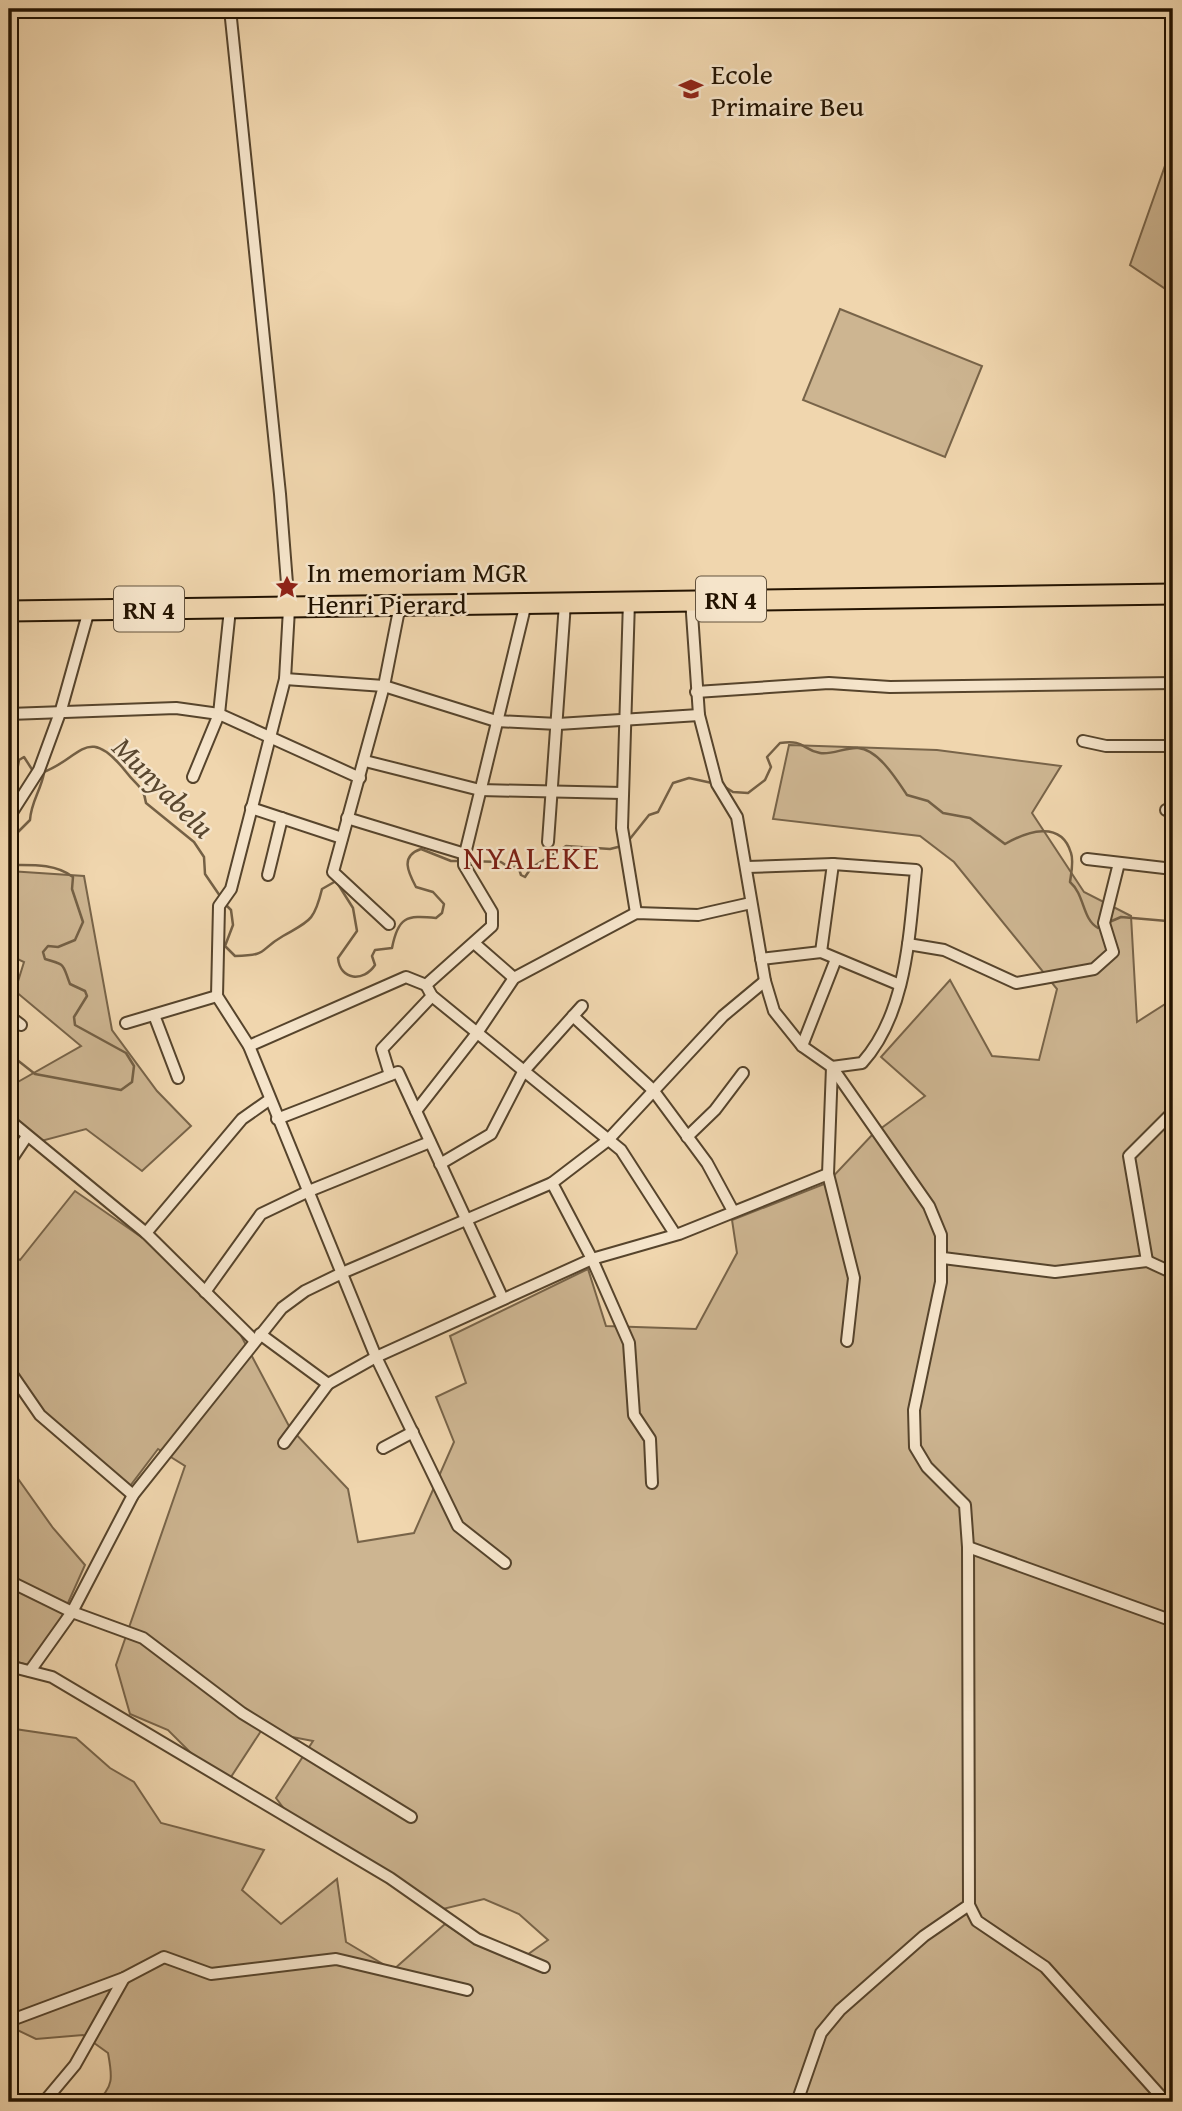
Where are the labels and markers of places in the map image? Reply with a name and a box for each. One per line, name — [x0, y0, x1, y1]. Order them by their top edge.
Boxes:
place label: Ecole Primaire Beu — [711, 53, 864, 126]
school or university icon: Ecole Primaire Beu — [677, 75, 705, 103]
place label: In memoriam MGR Henri Pierard — [307, 551, 529, 624]
place icon: In memoriam MGR Henri Pierard — [273, 573, 301, 601]

